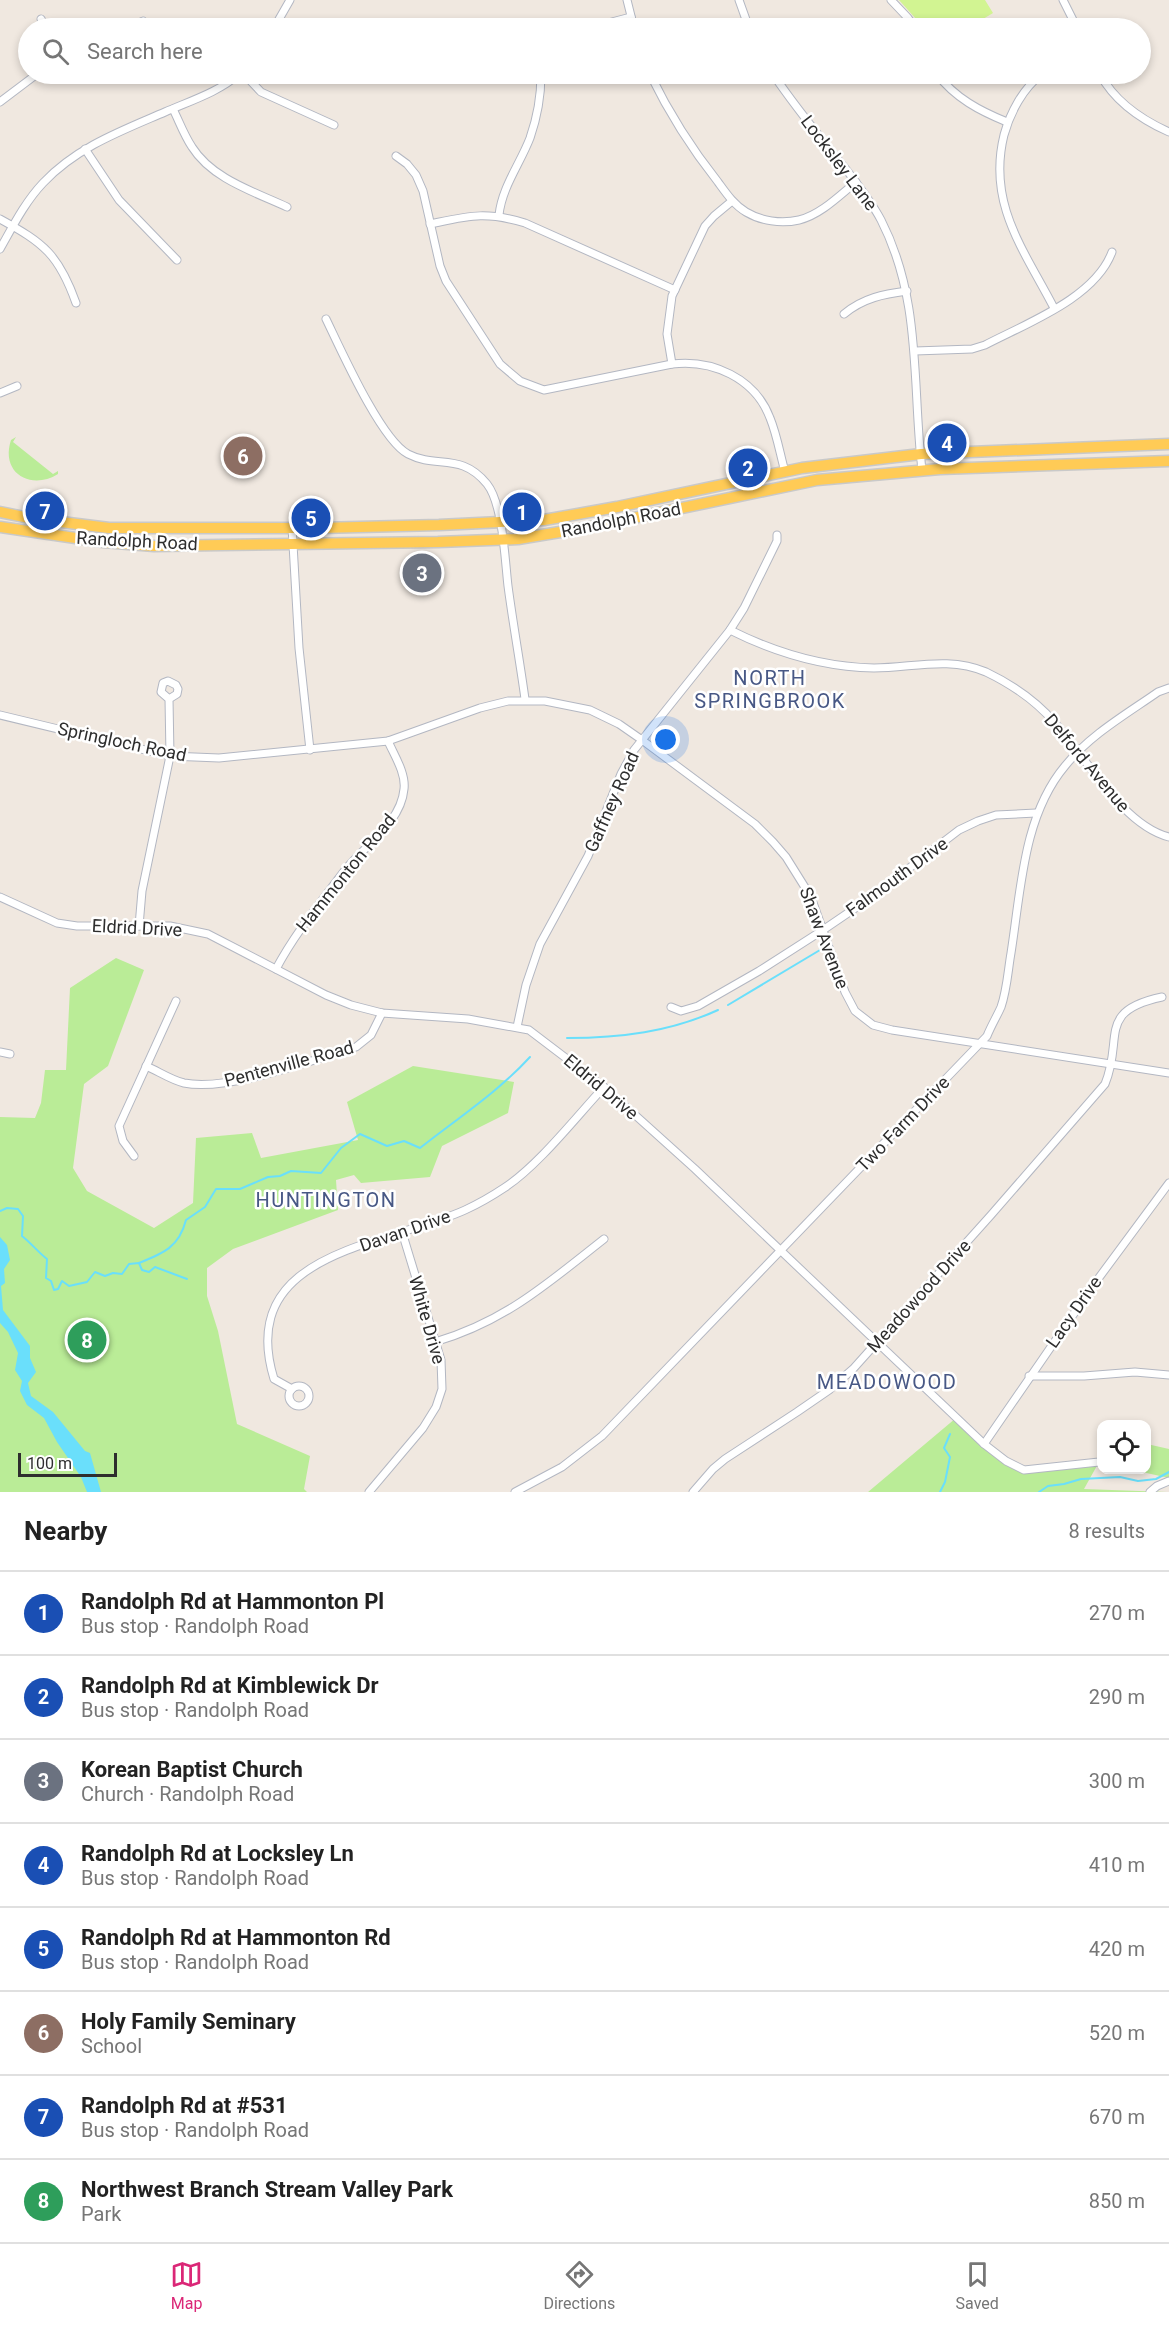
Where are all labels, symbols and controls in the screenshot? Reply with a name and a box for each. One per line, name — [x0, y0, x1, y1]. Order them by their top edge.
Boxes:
search box — [18, 18, 1151, 84]
icon: search — [39, 35, 72, 68]
text: Search here — [87, 39, 203, 64]
street label: Locksley Lane — [797, 111, 882, 214]
pin: 4 — [928, 420, 966, 466]
pin: 6 — [224, 434, 262, 478]
pin: 2 — [728, 446, 768, 490]
pin: 7 — [26, 488, 64, 534]
pin: 1 — [502, 490, 542, 534]
pin: 5 — [292, 496, 330, 540]
street label: Randolph Road — [559, 498, 682, 541]
street label: Randolph Road — [76, 527, 198, 554]
pin: 3 — [402, 550, 442, 596]
district label: NORTH SPRINGBROOK — [694, 666, 846, 713]
street label: Delford Avenue — [1040, 709, 1135, 816]
street label: Springloch Road — [56, 718, 188, 765]
your location — [651, 725, 680, 754]
street label: Gaffney Road — [580, 748, 643, 856]
street label: Hammonton Road — [291, 809, 400, 936]
street label: Falmouth Drive — [842, 833, 952, 921]
street label: Shaw Avenue — [795, 884, 853, 992]
street label: Eldrid Drive — [91, 915, 183, 940]
street label: Pentenville Road — [222, 1036, 356, 1091]
street label: Eldrid Drive — [560, 1050, 643, 1124]
street label: Two Farm Drive — [852, 1071, 954, 1176]
district label: HUNTINGTON — [255, 1188, 397, 1212]
street label: Davan Drive — [357, 1205, 453, 1256]
street label: Meadowood Drive — [862, 1235, 975, 1356]
street label: Lacy Drive — [1041, 1272, 1106, 1351]
street label: White Drive — [405, 1273, 450, 1366]
pin: 8 — [68, 1318, 106, 1362]
district label: MEADOWOOD — [817, 1370, 957, 1394]
map controls — [1097, 1420, 1151, 1474]
button: locate — [1097, 1420, 1151, 1474]
scale bar — [18, 1450, 117, 1478]
text: 100 m — [27, 1454, 72, 1473]
text: Nearby — [24, 1516, 107, 1546]
text: 8 results — [1069, 1519, 1145, 1543]
text: Randolph Rd at Hammonton Pl — [81, 1589, 384, 1614]
text: 1 — [38, 1601, 49, 1625]
text: 270 m — [1089, 1601, 1145, 1625]
text: Bus stop · Randolph Road — [81, 1614, 309, 1638]
text: Randolph Rd at Kimblewick Dr — [81, 1673, 379, 1698]
text: 2 — [38, 1685, 49, 1709]
text: 290 m — [1089, 1685, 1145, 1709]
text: Bus stop · Randolph Road — [81, 1698, 309, 1722]
text: Korean Baptist Church — [81, 1757, 303, 1782]
text: 3 — [38, 1769, 49, 1793]
text: 300 m — [1089, 1769, 1145, 1793]
text: Church · Randolph Road — [81, 1782, 294, 1806]
text: Randolph Rd at Locksley Ln — [81, 1841, 354, 1866]
text: 4 — [38, 1853, 49, 1877]
text: 410 m — [1089, 1853, 1145, 1877]
text: Bus stop · Randolph Road — [81, 1866, 309, 1890]
text: Randolph Rd at Hammonton Rd — [81, 1925, 391, 1950]
text: 5 — [38, 1937, 49, 1961]
text: 420 m — [1089, 1937, 1145, 1961]
text: Bus stop · Randolph Road — [81, 1950, 309, 1974]
text: Holy Family Seminary — [81, 2009, 296, 2034]
text: 6 — [38, 2021, 49, 2045]
text: 520 m — [1089, 2021, 1145, 2045]
text: School — [81, 2034, 142, 2058]
text: Randolph Rd at #531 — [81, 2093, 288, 2118]
text: 7 — [38, 2105, 49, 2129]
text: 670 m — [1089, 2105, 1145, 2129]
text: Bus stop · Randolph Road — [81, 2118, 309, 2142]
text: Northwest Branch Stream Valley Park — [81, 2177, 453, 2202]
text: 8 — [38, 2189, 49, 2213]
text: 850 m — [1089, 2189, 1145, 2213]
text: Park — [81, 2202, 121, 2226]
tab: Map — [170, 2258, 203, 2313]
tab: Directions — [543, 2258, 615, 2313]
tab: Saved — [956, 2258, 999, 2313]

